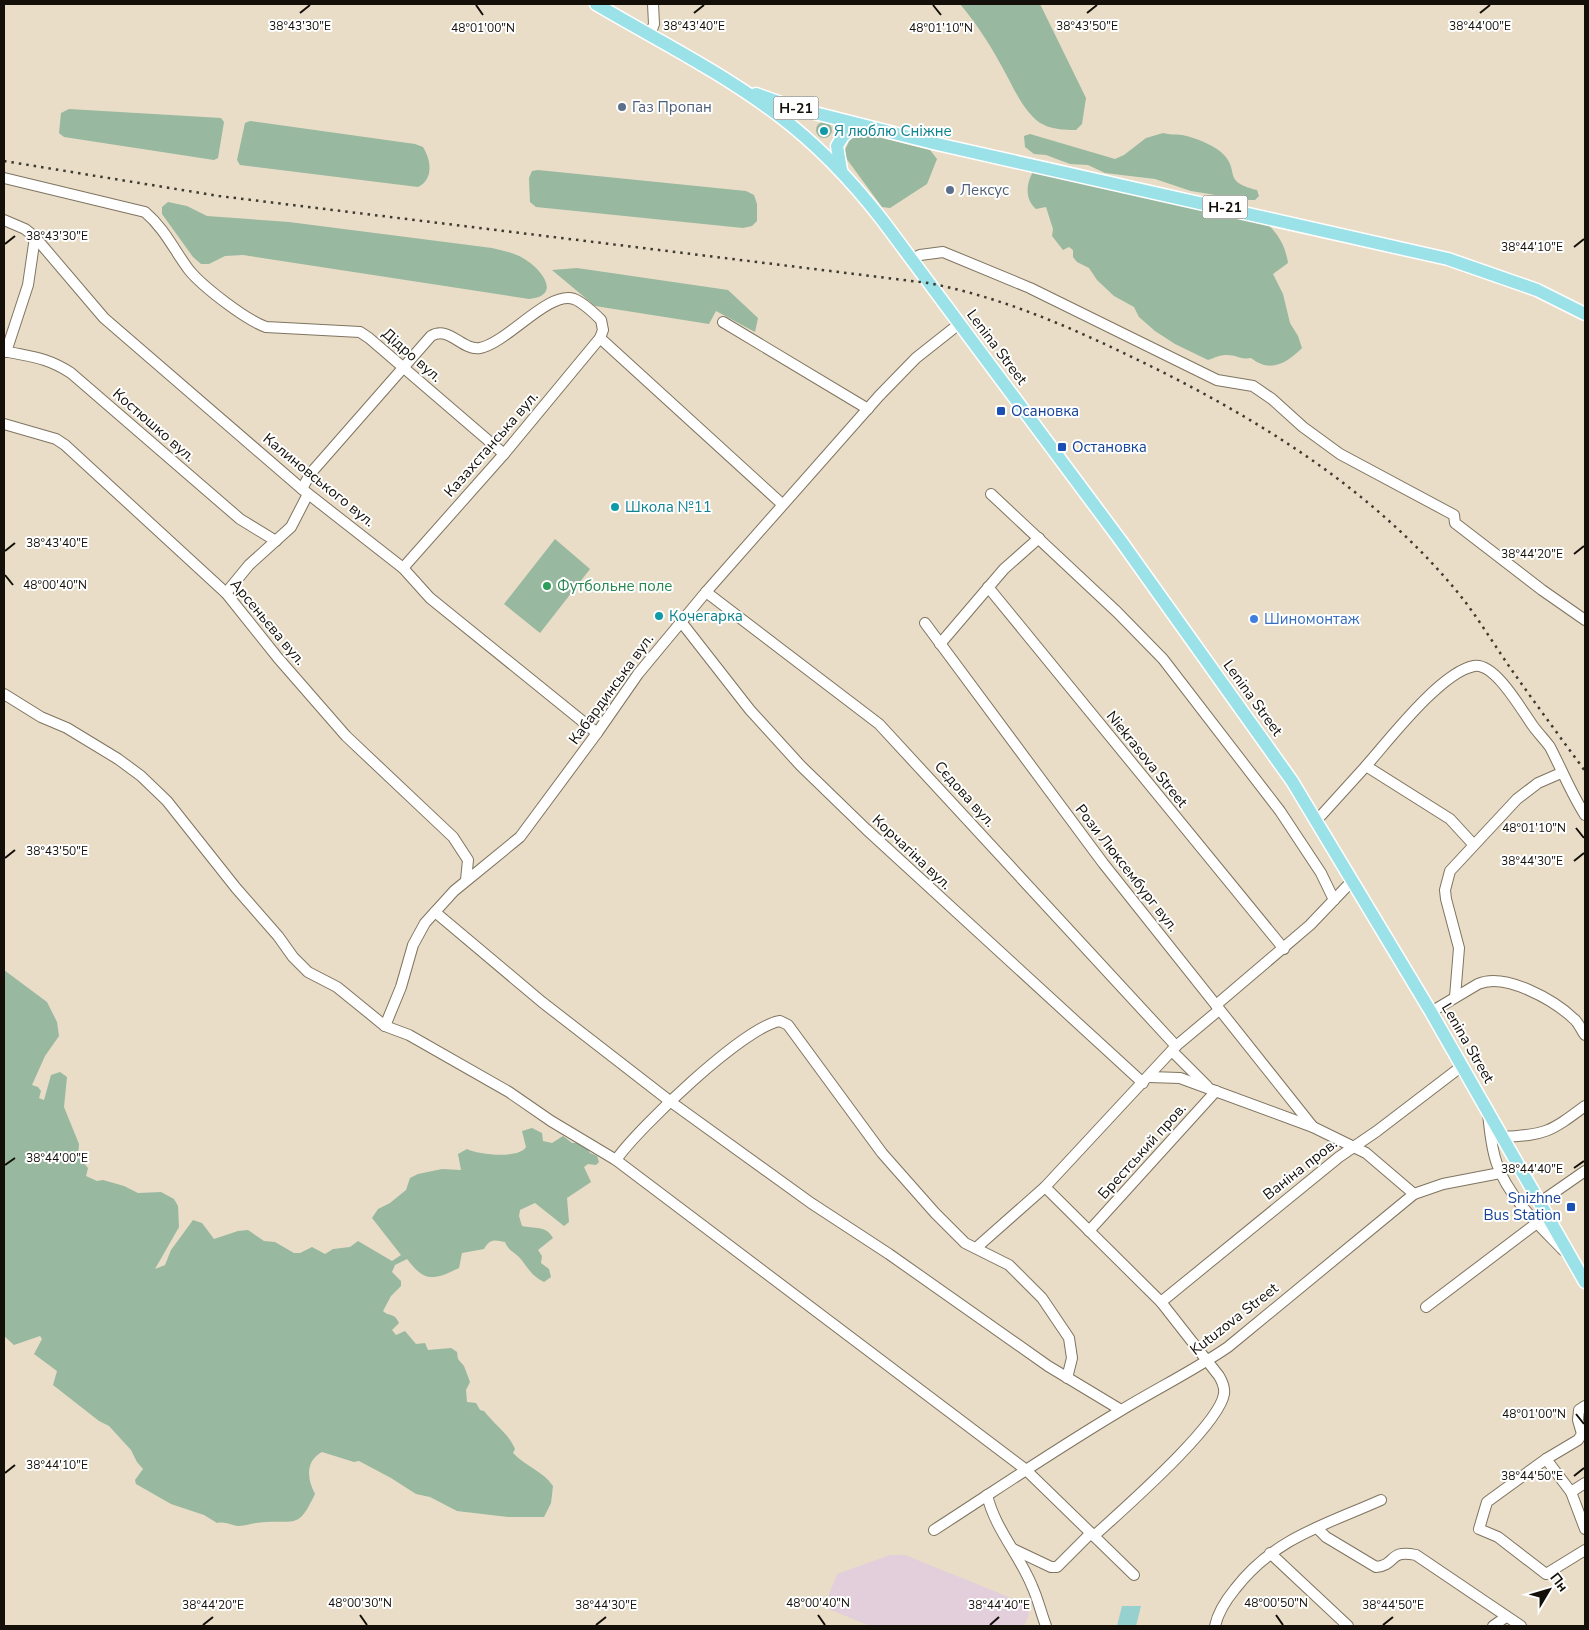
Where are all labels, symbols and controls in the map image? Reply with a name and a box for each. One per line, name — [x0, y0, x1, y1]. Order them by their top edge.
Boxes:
text: 38°43'30"E — [269, 18, 331, 34]
text: 38°43'40"E — [663, 18, 725, 34]
text: 38°43'50"E — [1056, 18, 1118, 34]
text: 38°44'00"E — [1449, 18, 1511, 34]
text: 48°01'00"N — [451, 20, 515, 36]
text: 48°01'10"N — [909, 20, 973, 36]
road number: Н-21 — [774, 96, 818, 120]
place label: Газ Пропан — [632, 97, 712, 117]
marker: Газ Пропан — [616, 101, 628, 113]
place label: Я люблю Сніжне — [834, 121, 952, 141]
marker: Я люблю Сніжне — [818, 125, 830, 137]
place label: Лексус — [960, 180, 1009, 200]
marker: Лексус — [944, 184, 956, 196]
road number: Н-21 — [1202, 196, 1248, 218]
text: 38°43'30"E — [26, 228, 88, 244]
text: 38°44'10"E — [1501, 239, 1563, 255]
street label: Lenina Street — [962, 305, 1032, 389]
street label: Дідро вул. — [378, 323, 446, 387]
street label: Костюшко вул. — [109, 384, 199, 466]
street label: Казахстанська вул. — [439, 387, 543, 501]
place label: Осановка — [1011, 401, 1079, 421]
marker: Осановка — [995, 405, 1007, 417]
street label: Калиновського вул. — [259, 429, 379, 531]
place label: Остановка — [1072, 437, 1147, 457]
marker: Остановка — [1056, 441, 1068, 453]
place label: Школа №11 — [625, 497, 712, 517]
marker: Школа №11 — [609, 501, 621, 513]
text: 38°43'40"E — [26, 535, 88, 551]
text: 38°44'20"E — [1501, 546, 1563, 562]
street label: Арсеньєва вул. — [226, 575, 310, 669]
place label: Футбольне поле — [557, 576, 672, 596]
text: 48°00'40"N — [23, 577, 87, 593]
marker: Футбольне поле — [541, 580, 553, 592]
place label: Кочегарка — [669, 606, 743, 626]
place label: Шиномонтаж — [1264, 609, 1360, 629]
marker: Кочегарка — [653, 610, 665, 622]
marker: Шиномонтаж — [1248, 613, 1260, 625]
street label: Кабардинська вул. — [564, 630, 658, 748]
street label: Lenina Street — [1219, 656, 1288, 741]
street label: Niekrasova Street — [1102, 706, 1193, 812]
street label: Сєдова вул. — [930, 757, 1000, 831]
street label: Рози Люксембург вул. — [1071, 800, 1183, 936]
street label: Корчагіна вул. — [868, 810, 956, 894]
text: 48°01'10"N — [1502, 820, 1566, 836]
text: 38°43'50"E — [26, 843, 88, 859]
text: 38°44'30"E — [1501, 853, 1563, 869]
street label: Lenina Street — [1437, 999, 1499, 1087]
street label: Брестський пров. — [1093, 1099, 1191, 1203]
street label: Ваніна пров. — [1259, 1134, 1341, 1204]
text: 38°44'00"E — [26, 1150, 88, 1166]
text: 38°44'40"E — [1501, 1161, 1563, 1177]
place label: Snizhne Bus Station — [1483, 1188, 1561, 1225]
marker: Snizhne Bus Station — [1565, 1201, 1577, 1213]
street label: Kutuzova Street — [1186, 1278, 1283, 1360]
text: 48°01'00"N — [1502, 1406, 1566, 1422]
text: 38°44'10"E — [26, 1457, 88, 1473]
text: 38°44'50"E — [1501, 1468, 1563, 1484]
north arrow — [1524, 1565, 1574, 1615]
text: Пн — [1545, 1569, 1572, 1596]
text: 48°00'30"N — [328, 1595, 392, 1611]
text: 48°00'40"N — [786, 1595, 850, 1611]
text: 48°00'50"N — [1244, 1595, 1308, 1611]
text: 38°44'20"E — [182, 1597, 244, 1613]
text: 38°44'30"E — [575, 1597, 637, 1613]
text: 38°44'40"E — [968, 1597, 1030, 1613]
text: 38°44'50"E — [1362, 1597, 1424, 1613]

